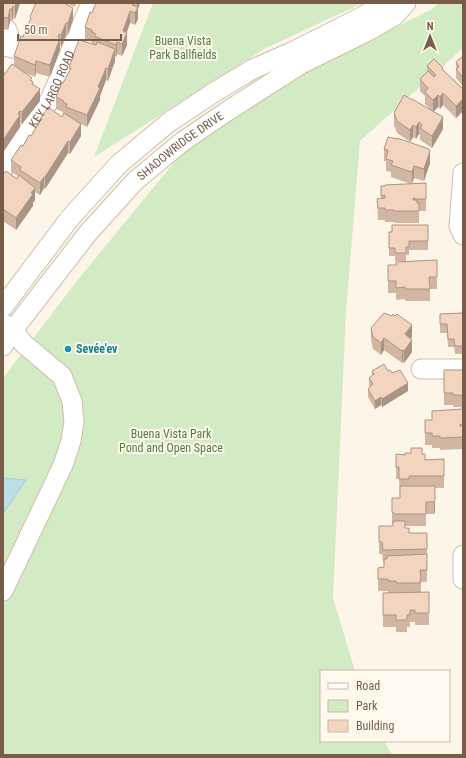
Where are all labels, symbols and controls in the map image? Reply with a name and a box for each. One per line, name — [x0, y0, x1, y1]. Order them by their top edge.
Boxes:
scale bar — [18, 16, 121, 42]
north arrow — [410, 16, 450, 56]
text: N — [427, 20, 434, 33]
text: 50 m — [24, 23, 48, 37]
park label: Buena Vista Park Ballfields — [149, 34, 217, 62]
street label: KEY LARGO ROAD — [26, 48, 77, 130]
street label: SHADOWRIDGE DRIVE — [134, 109, 226, 183]
place label: Sevée'ev — [76, 342, 118, 356]
marker: Sevée'ev — [63, 344, 73, 354]
park label: Buena Vista Park Pond and Open Space — [119, 427, 223, 455]
legend — [320, 670, 450, 742]
text: Road — [356, 679, 380, 693]
text: Park — [356, 699, 378, 713]
text: Building — [356, 719, 394, 733]

